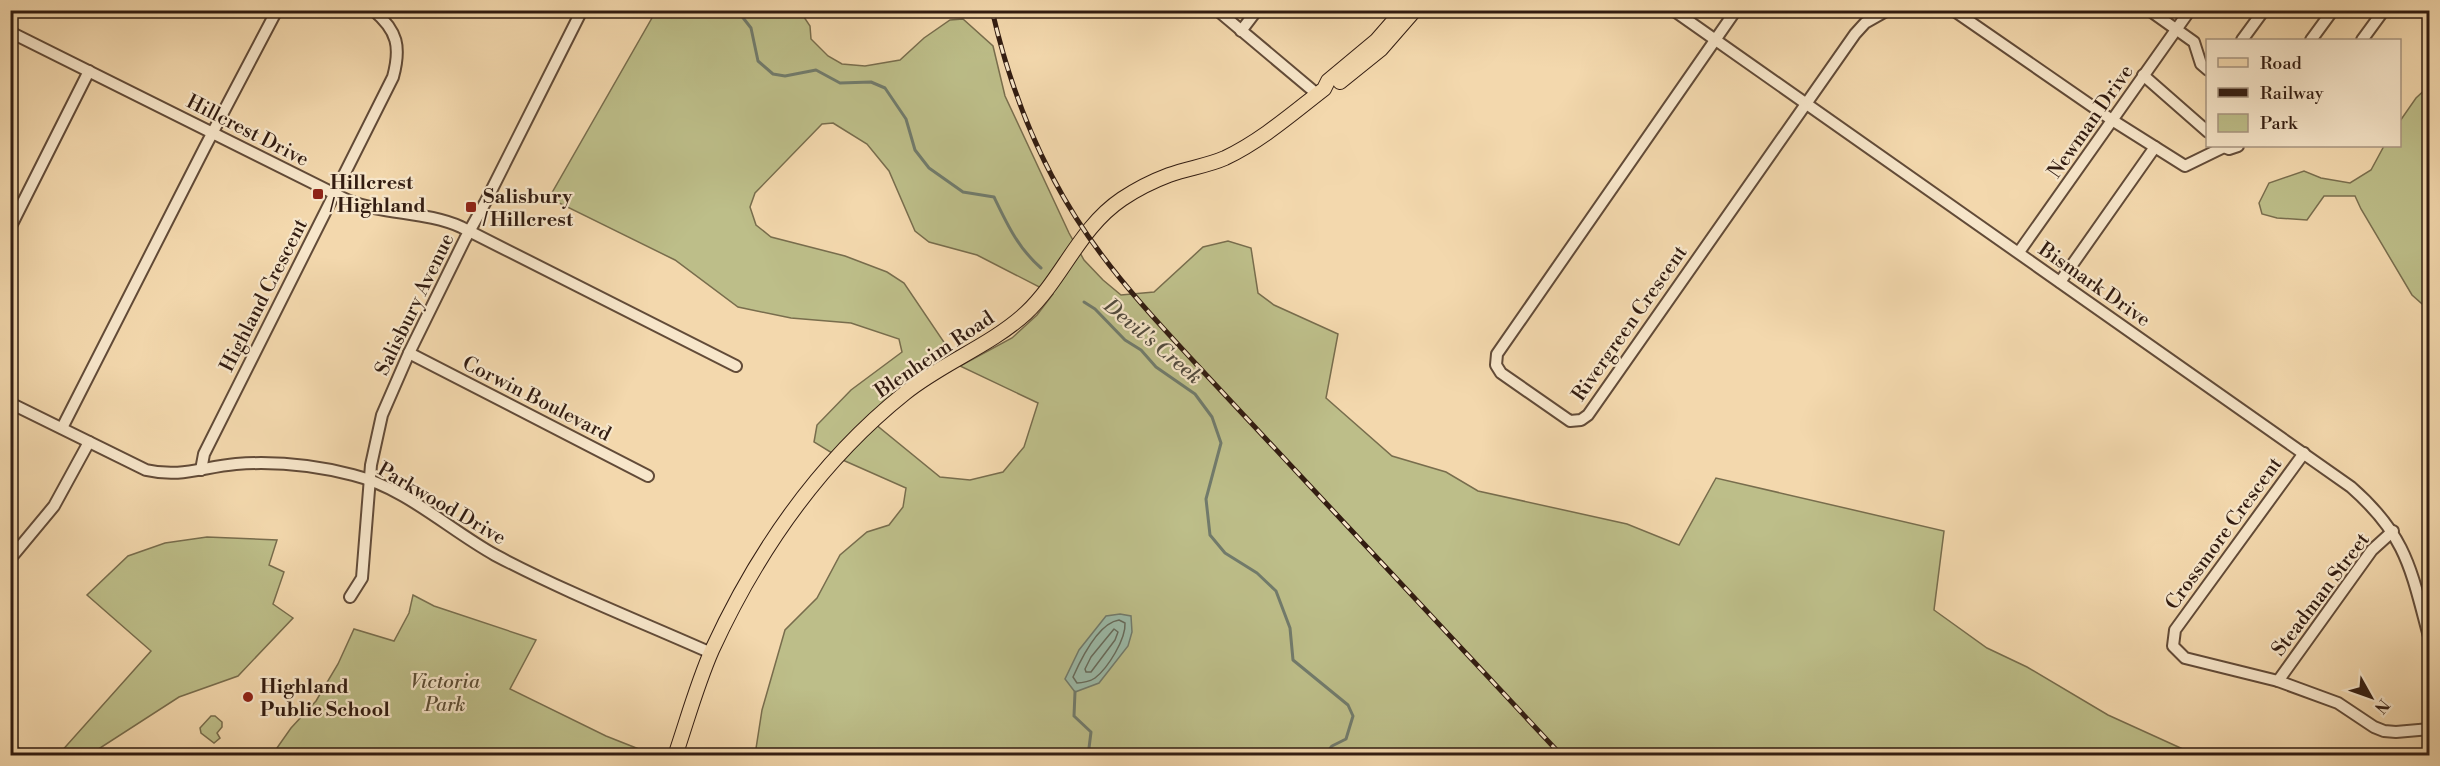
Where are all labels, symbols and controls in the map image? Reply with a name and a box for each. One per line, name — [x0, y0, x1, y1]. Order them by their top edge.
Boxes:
legend — [2206, 39, 2401, 147]
text: Road — [2260, 52, 2303, 75]
street label: Newman Drive — [2043, 60, 2140, 184]
text: Railway — [2260, 82, 2324, 105]
street label: Hillcrest Drive — [182, 90, 313, 173]
text: Park — [2260, 112, 2299, 135]
place label: Hillcrest / Highland — [329, 171, 426, 219]
place label: Salisbury / Hillcrest — [482, 185, 574, 233]
marker: Hillcrest / Highland — [311, 187, 325, 201]
marker: Salisbury / Hillcrest — [464, 200, 478, 214]
street label: Highland Crescent — [215, 215, 314, 376]
street label: Salisbury Avenue — [370, 230, 461, 380]
street label: Bismark Drive — [2033, 237, 2155, 333]
street label: Rivergreen Crescent — [1567, 241, 1693, 407]
water label: Devil's Creek — [1097, 293, 1207, 390]
street label: Blenheim Road — [870, 306, 1000, 405]
street label: Corwin Boulevard — [458, 351, 615, 448]
street label: Crossmore Crescent — [2160, 453, 2288, 615]
street label: Parkwood Drive — [373, 457, 510, 551]
street label: Steadman Street — [2267, 528, 2376, 662]
north arrow — [2341, 667, 2401, 727]
park label: Victoria Park — [410, 670, 481, 718]
place label: Highland Public School — [260, 675, 390, 723]
marker: Highland Public School — [241, 690, 255, 704]
text: N — [2370, 695, 2393, 718]

